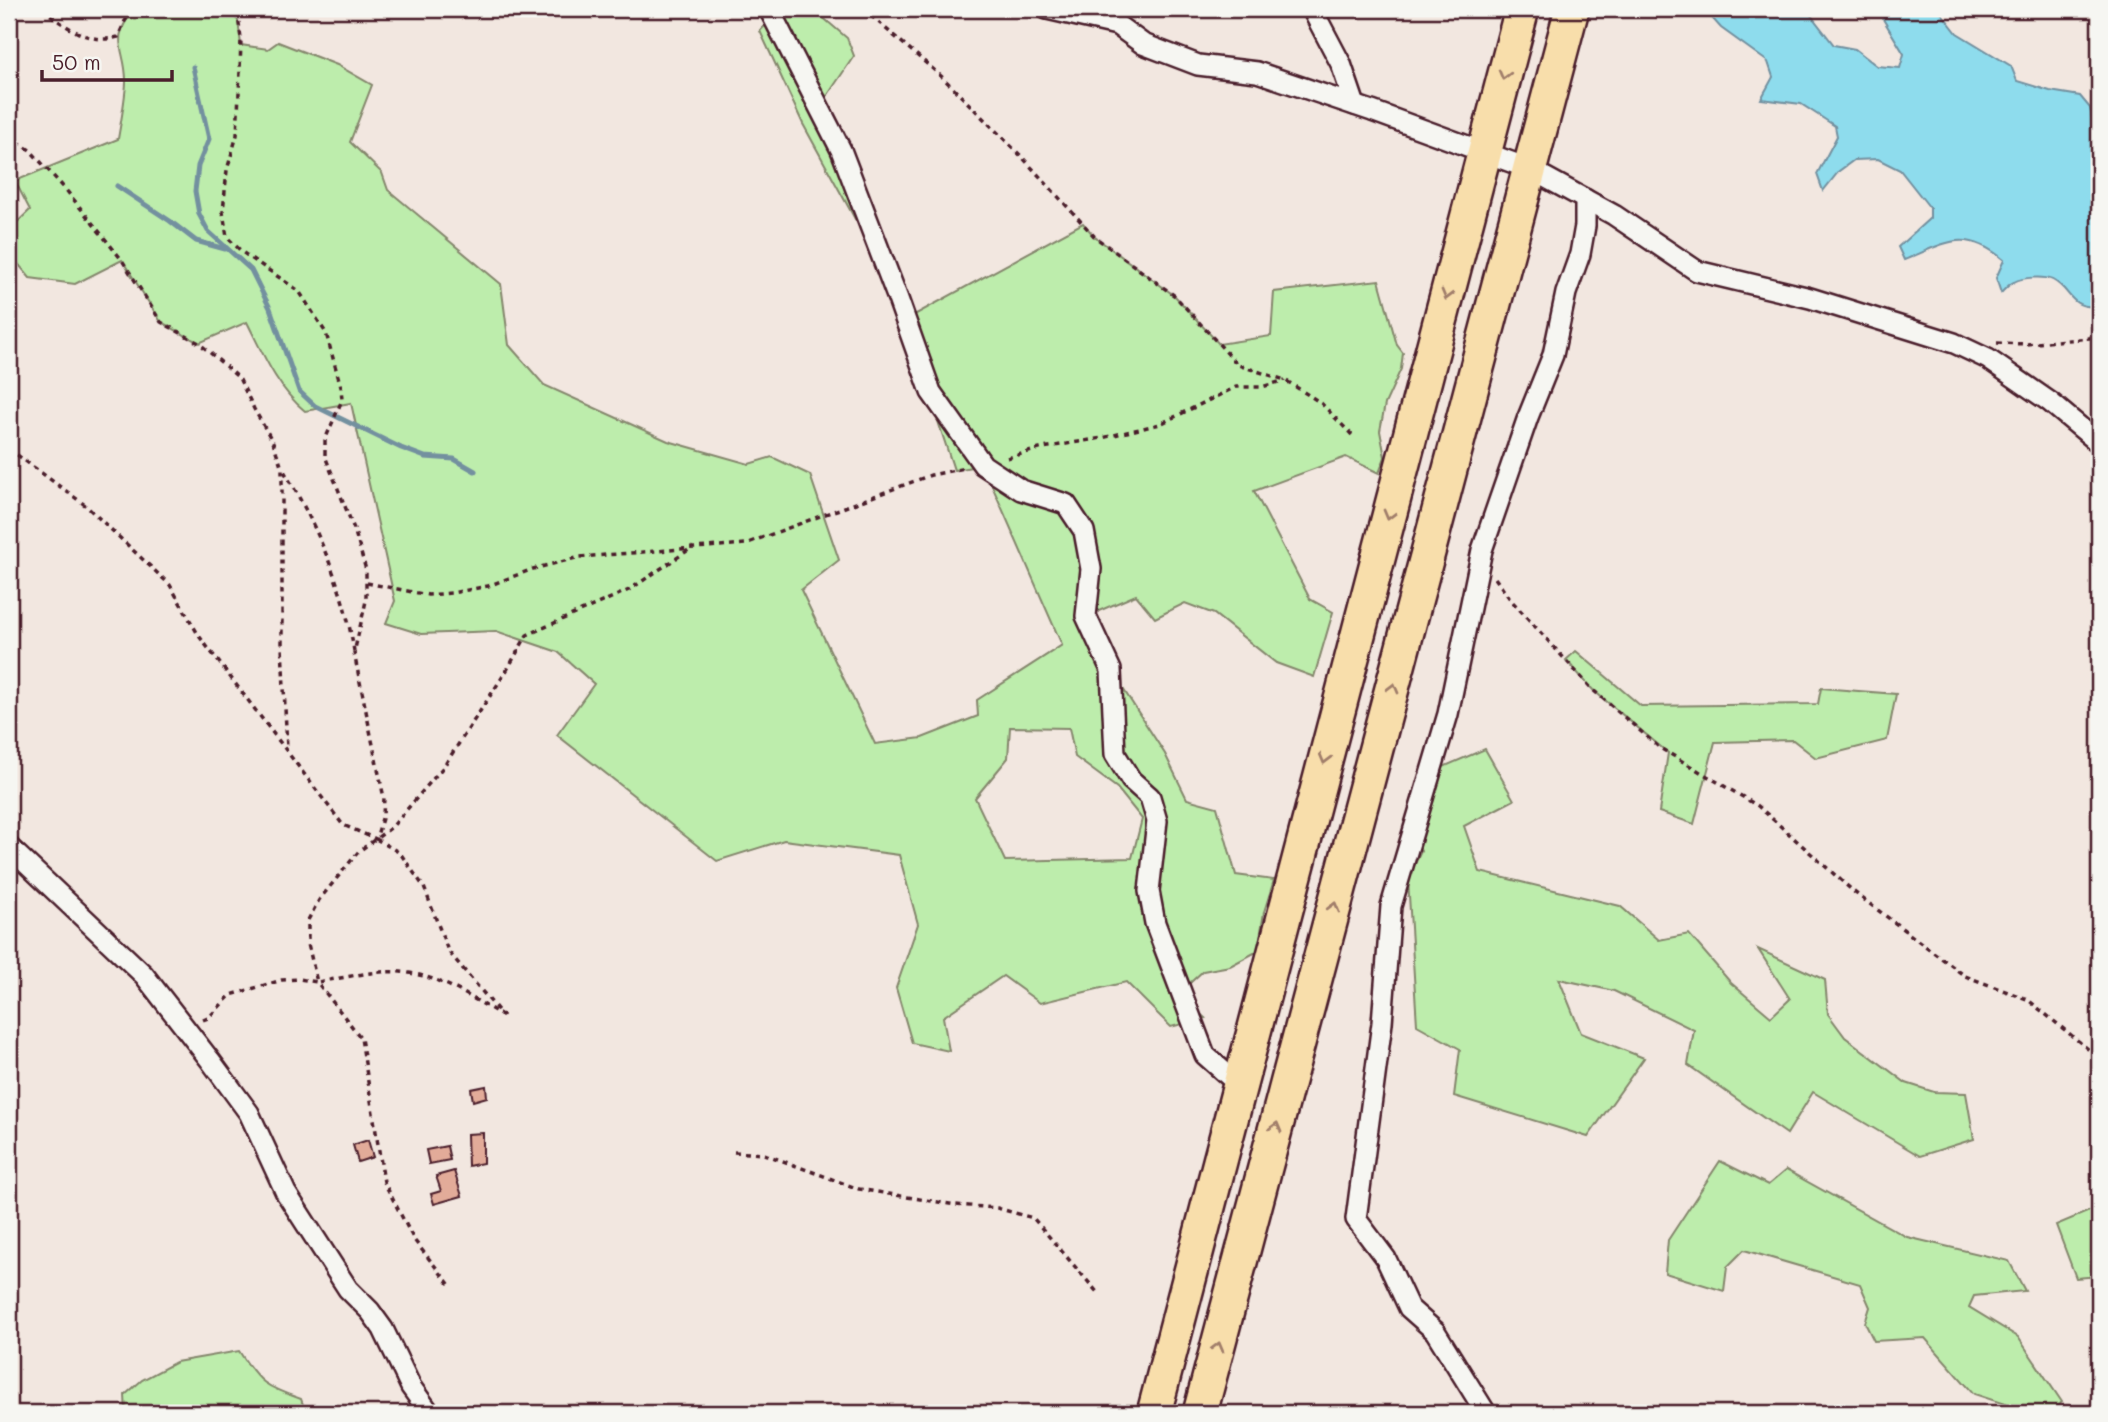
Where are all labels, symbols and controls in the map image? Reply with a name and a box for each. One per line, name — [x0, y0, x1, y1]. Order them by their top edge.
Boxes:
scale bar — [42, 38, 172, 82]
text: 50 m — [52, 48, 101, 75]
one-way arrow — [1498, 69, 1512, 81]
one-way arrow — [1441, 289, 1455, 301]
one-way arrow — [1383, 509, 1397, 521]
one-way arrow — [1384, 682, 1399, 694]
one-way arrow — [1319, 753, 1334, 765]
one-way arrow — [1326, 902, 1340, 914]
one-way arrow — [1268, 1122, 1282, 1134]
one-way arrow — [1210, 1341, 1224, 1353]

